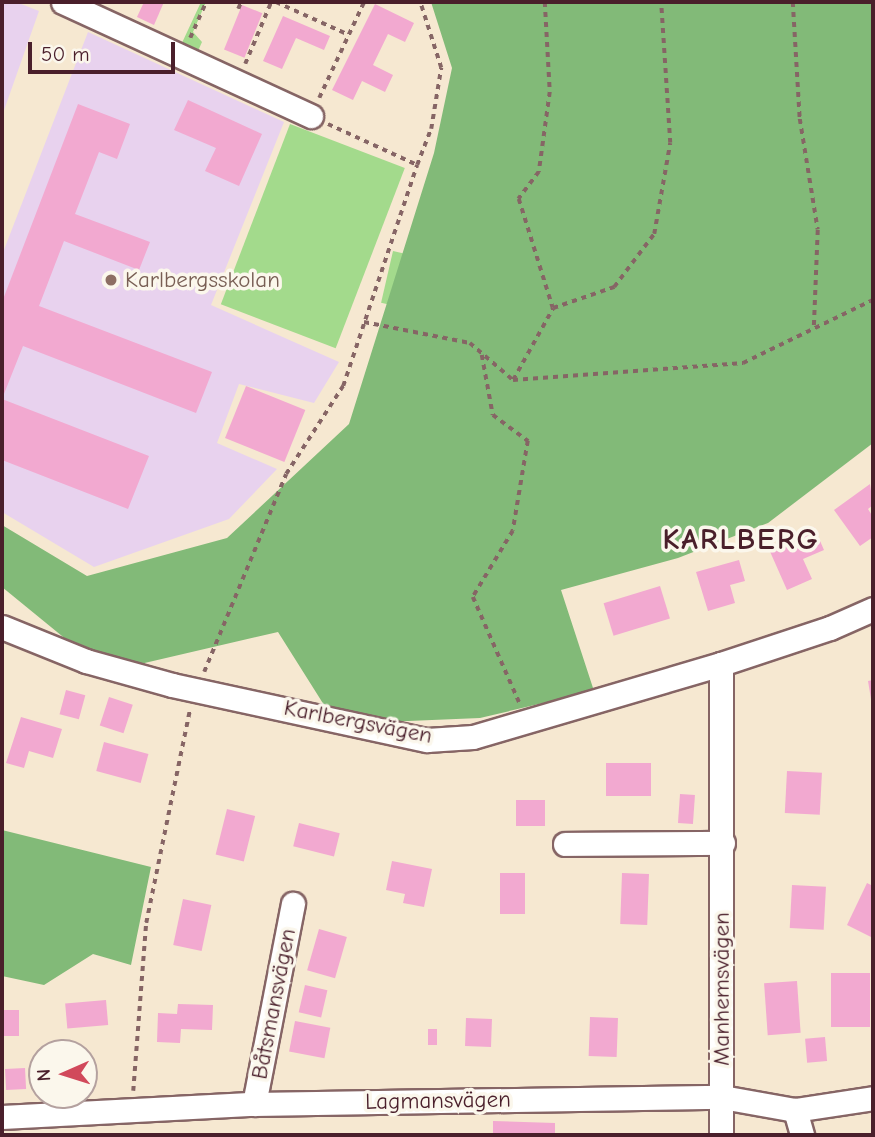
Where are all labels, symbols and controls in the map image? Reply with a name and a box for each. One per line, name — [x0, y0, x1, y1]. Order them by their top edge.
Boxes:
scale bar — [32, 28, 178, 72]
text: 50 m — [41, 42, 90, 66]
place label: Karlbergsskolan — [125, 266, 280, 294]
marker: Karlbergsskolan — [103, 272, 119, 288]
district label: KARLBERG — [663, 522, 819, 558]
street label: Karlbergsvägen — [282, 694, 434, 750]
street label: Manhemsvägen — [708, 912, 736, 1066]
street label: Båtsmansvägen — [246, 926, 302, 1082]
north arrow — [28, 1039, 98, 1109]
text: N — [33, 1068, 55, 1082]
street label: Lagmansvägen — [365, 1086, 511, 1116]

